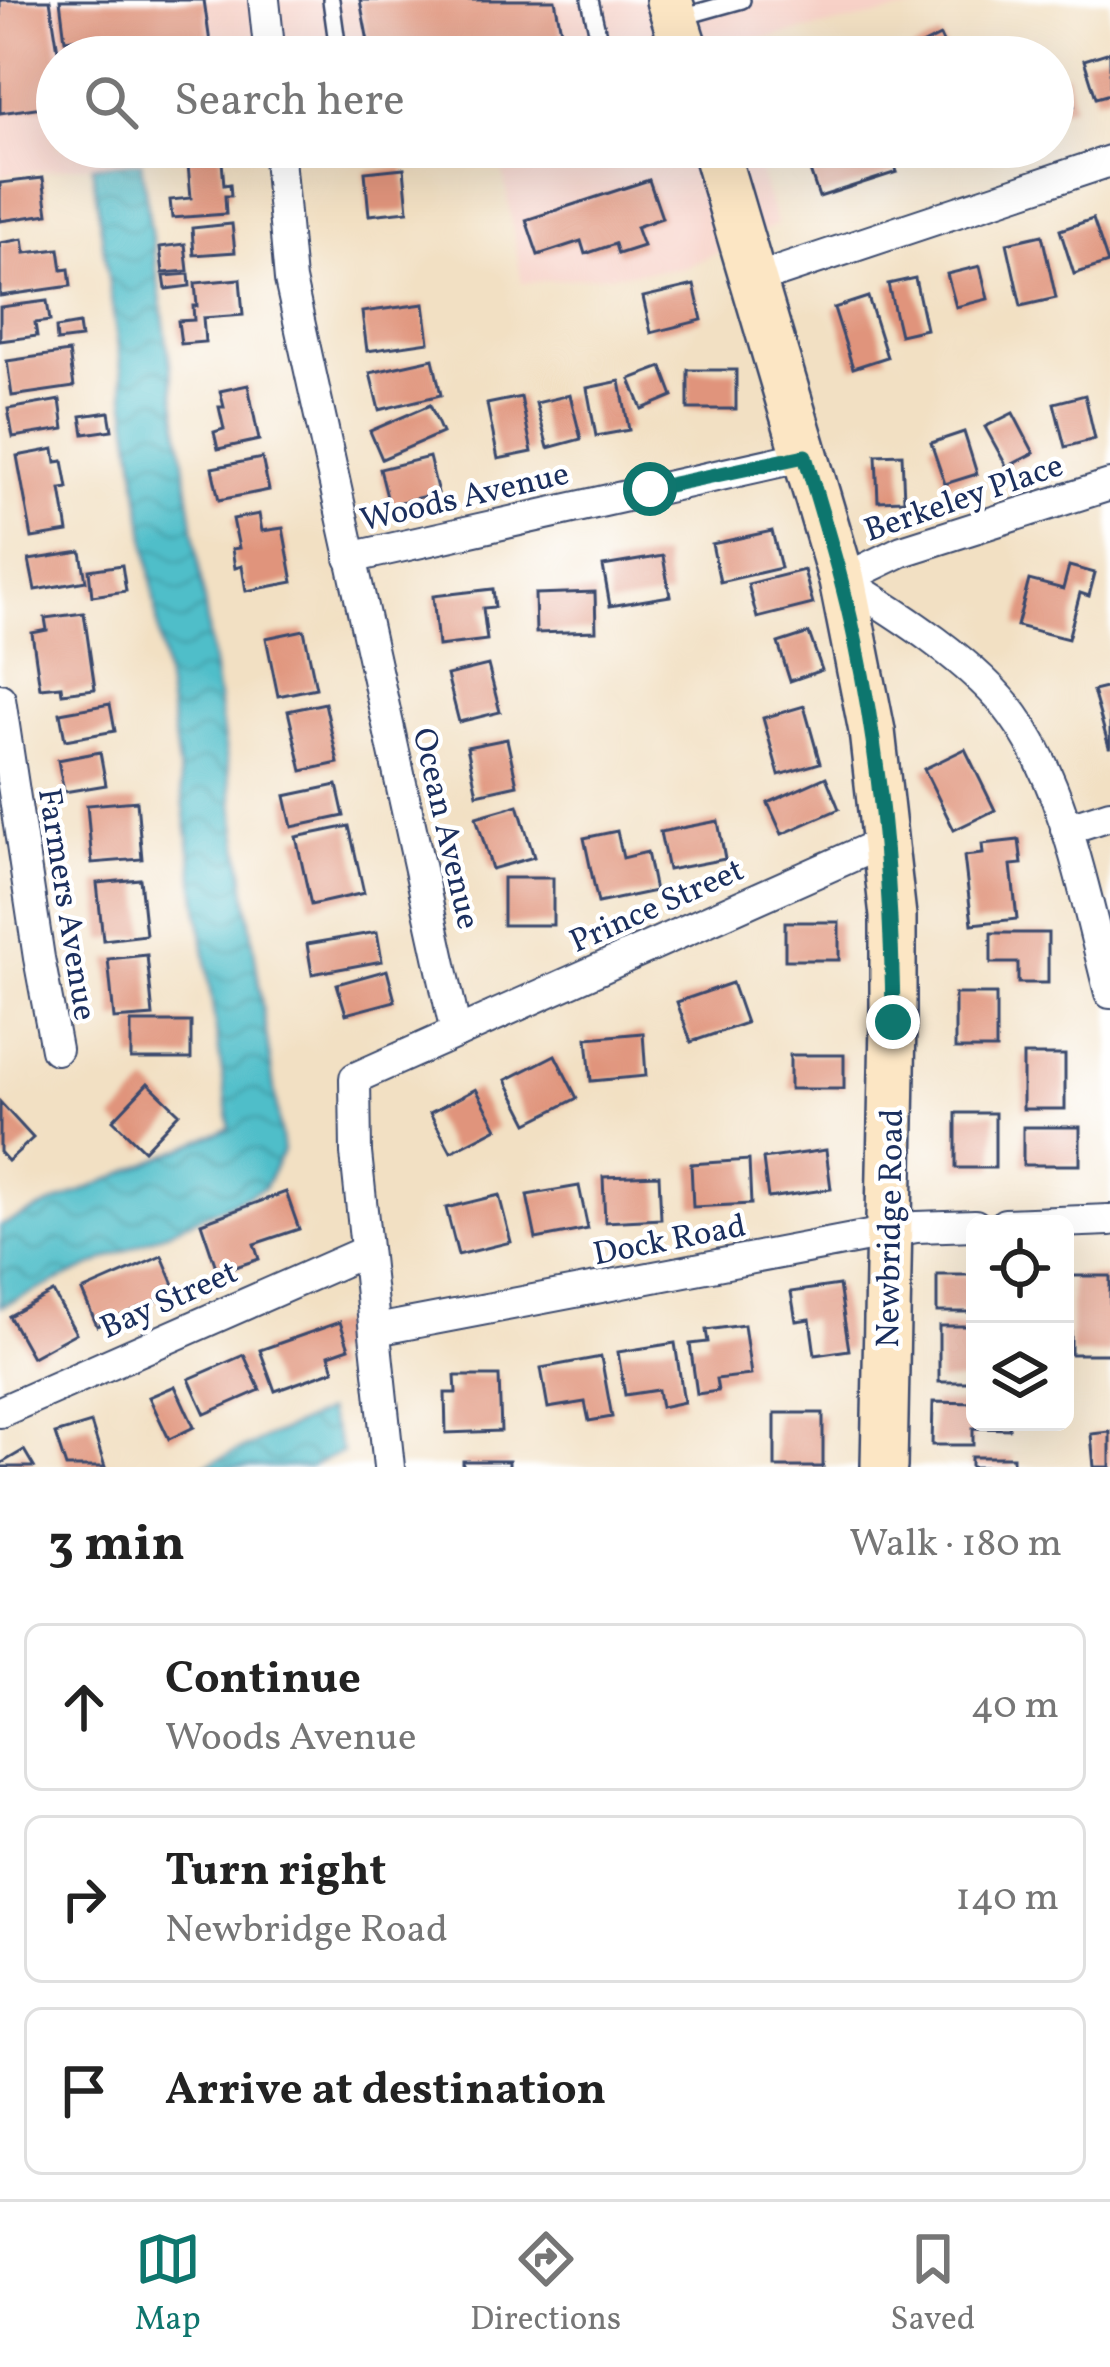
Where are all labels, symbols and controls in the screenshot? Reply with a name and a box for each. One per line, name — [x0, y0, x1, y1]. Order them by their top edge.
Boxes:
search box — [36, 36, 1074, 168]
icon: search — [78, 69, 144, 135]
text: Search here — [174, 71, 405, 134]
street label: Berkeley Place — [859, 444, 1070, 555]
street label: Woods Avenue — [356, 453, 574, 545]
route start — [623, 462, 677, 516]
street label: Ocean Avenue — [399, 724, 490, 934]
street label: Farmers Avenue — [24, 785, 106, 1024]
street label: Prince Street — [563, 849, 752, 967]
route end — [866, 995, 920, 1049]
street label: Newbridge Road — [867, 1108, 917, 1348]
street label: Dock Road — [589, 1205, 750, 1279]
map controls — [966, 1215, 1074, 1431]
button: locate — [966, 1215, 1074, 1323]
street label: Bay Street — [94, 1251, 246, 1352]
button: layers — [966, 1323, 1074, 1431]
text: 3 min — [48, 1510, 185, 1581]
text: Walk · 180 m — [849, 1518, 1062, 1572]
text: Continue — [165, 1649, 361, 1712]
icon: ahead — [51, 1674, 117, 1740]
text: 40 m — [971, 1680, 1059, 1734]
text: Woods Avenue — [165, 1712, 417, 1766]
text: Turn right — [165, 1841, 386, 1904]
icon: right — [51, 1866, 117, 1932]
text: 140 m — [956, 1872, 1059, 1926]
text: Newbridge Road — [165, 1904, 448, 1958]
icon: arrive — [51, 2058, 117, 2124]
text: Arrive at destination — [165, 2060, 606, 2123]
tab: Map — [135, 2226, 201, 2344]
tab: Directions — [470, 2226, 621, 2344]
tab: Saved — [890, 2226, 975, 2344]

